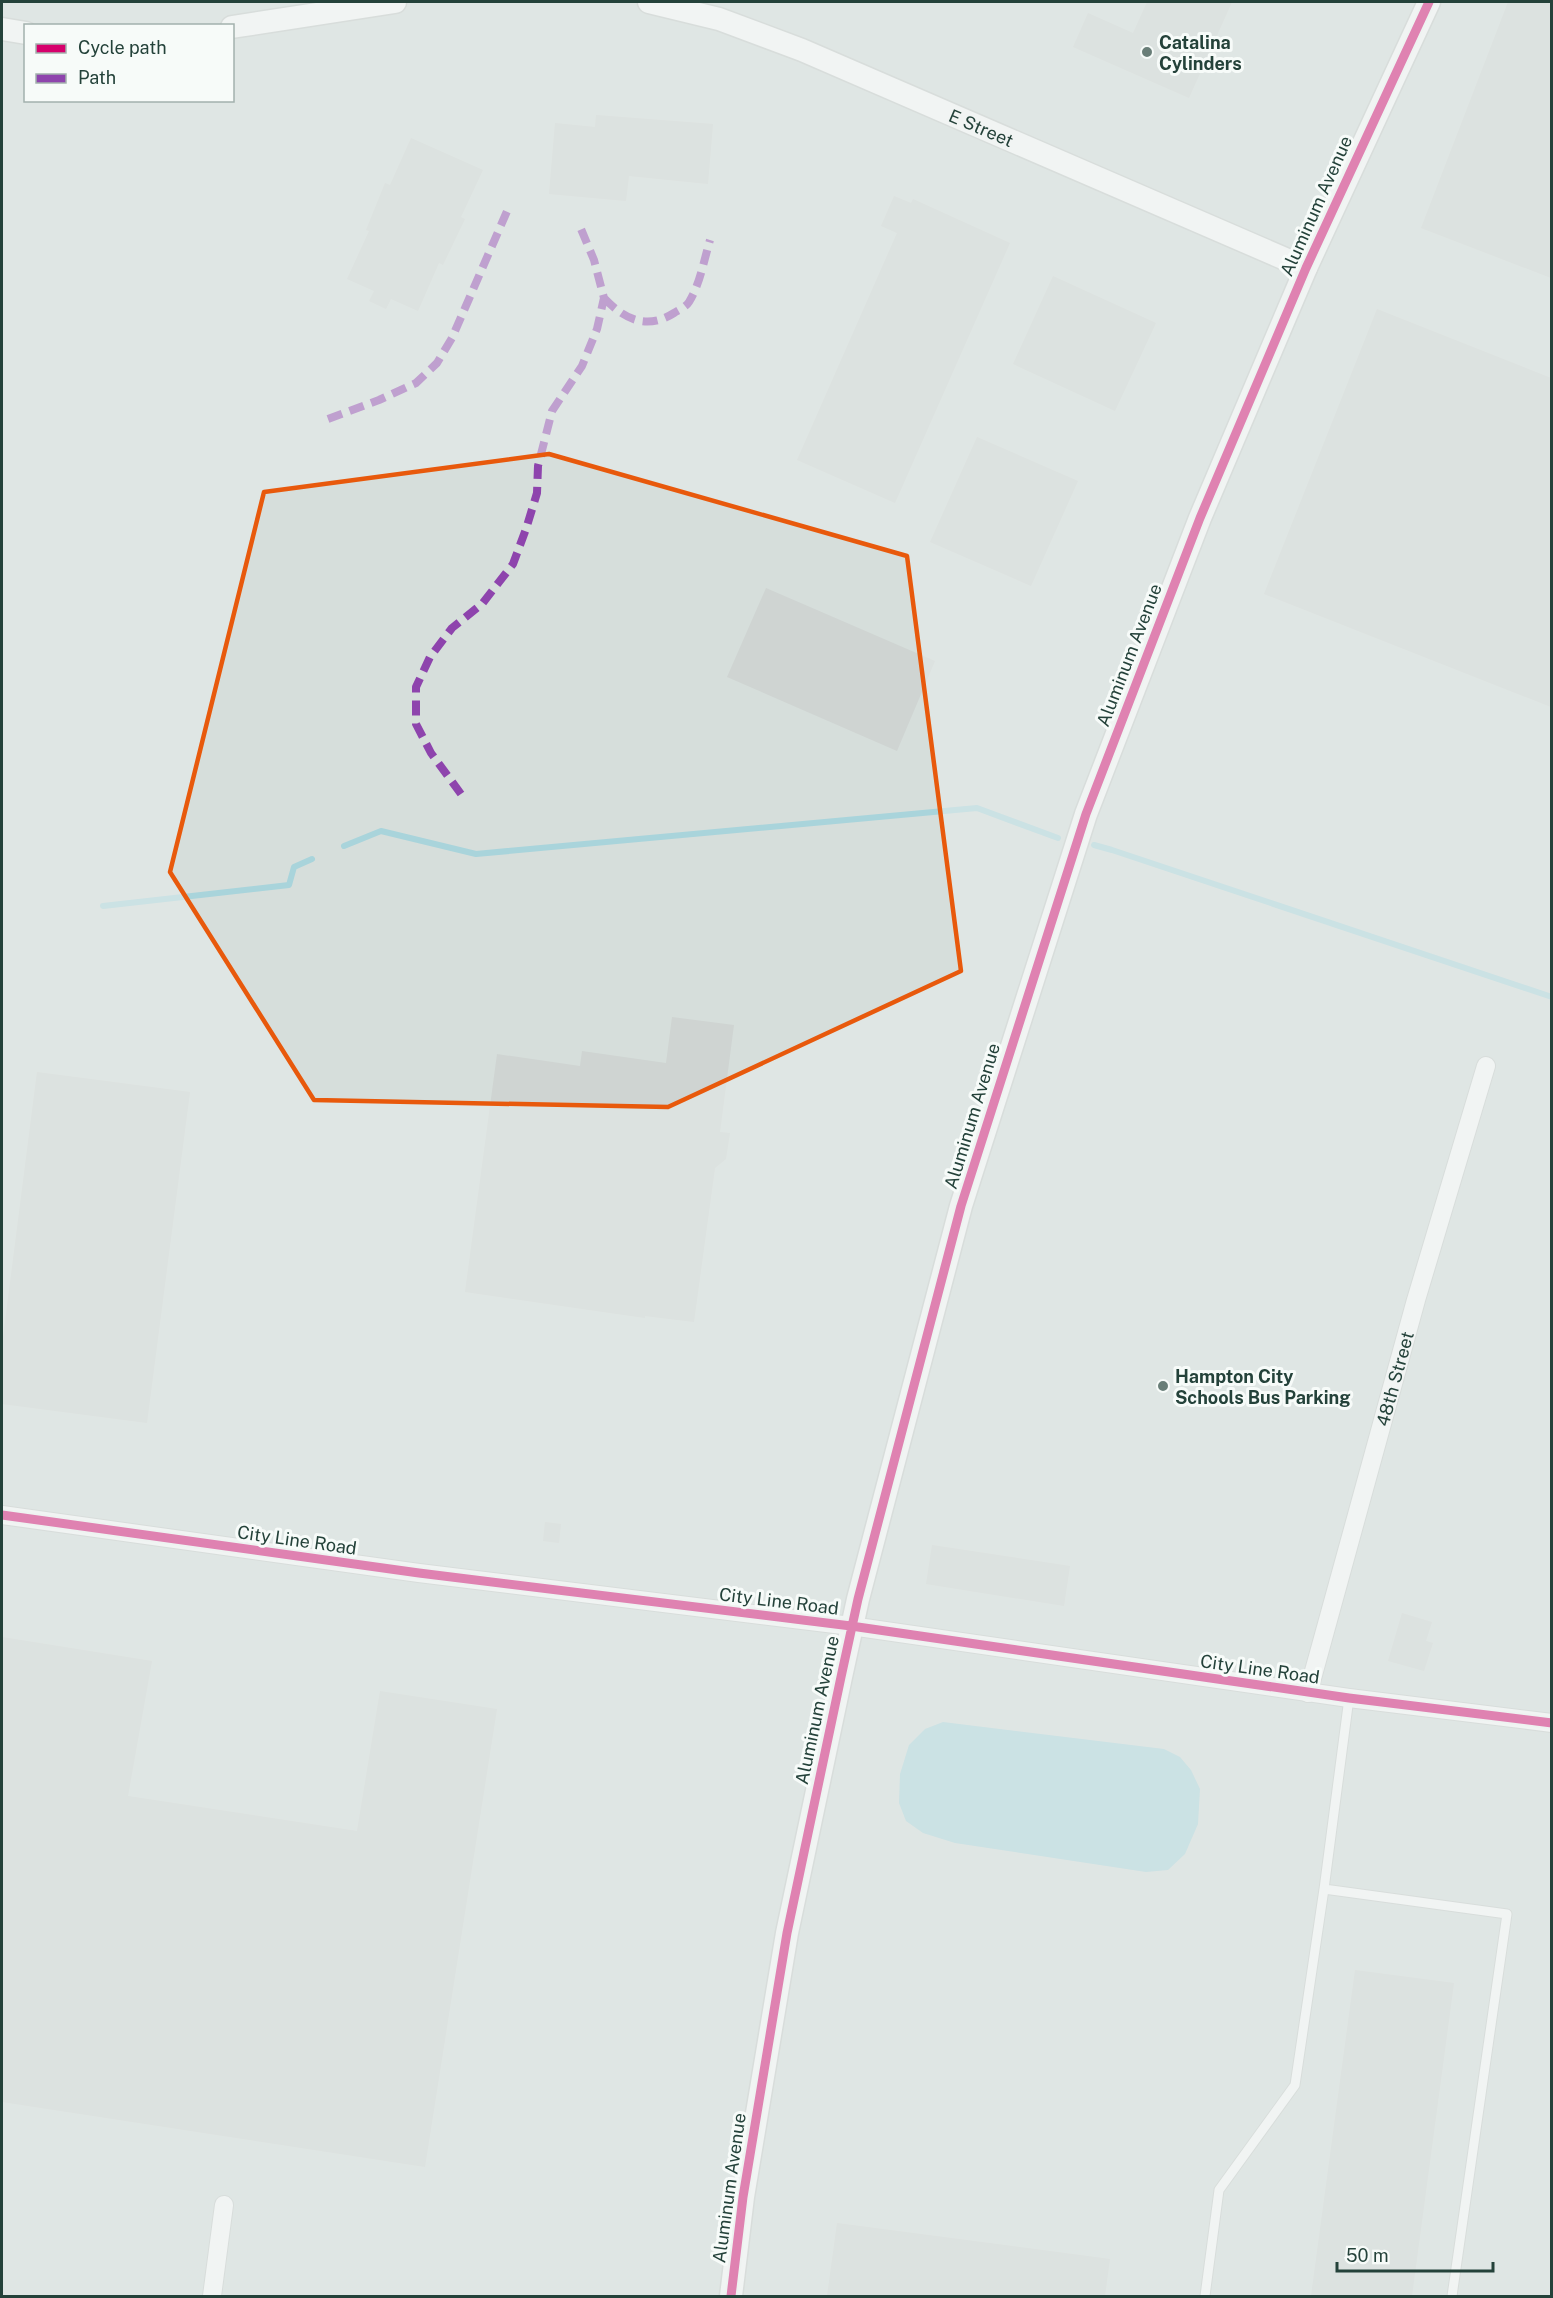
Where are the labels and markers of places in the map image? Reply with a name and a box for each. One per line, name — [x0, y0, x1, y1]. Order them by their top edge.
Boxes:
place label: Catalina Cylinders — [1159, 32, 1242, 74]
marker: Catalina Cylinders — [1140, 45, 1154, 59]
place label: Hampton City Schools Bus Parking — [1175, 1366, 1351, 1408]
marker: Hampton City Schools Bus Parking — [1156, 1379, 1170, 1393]

